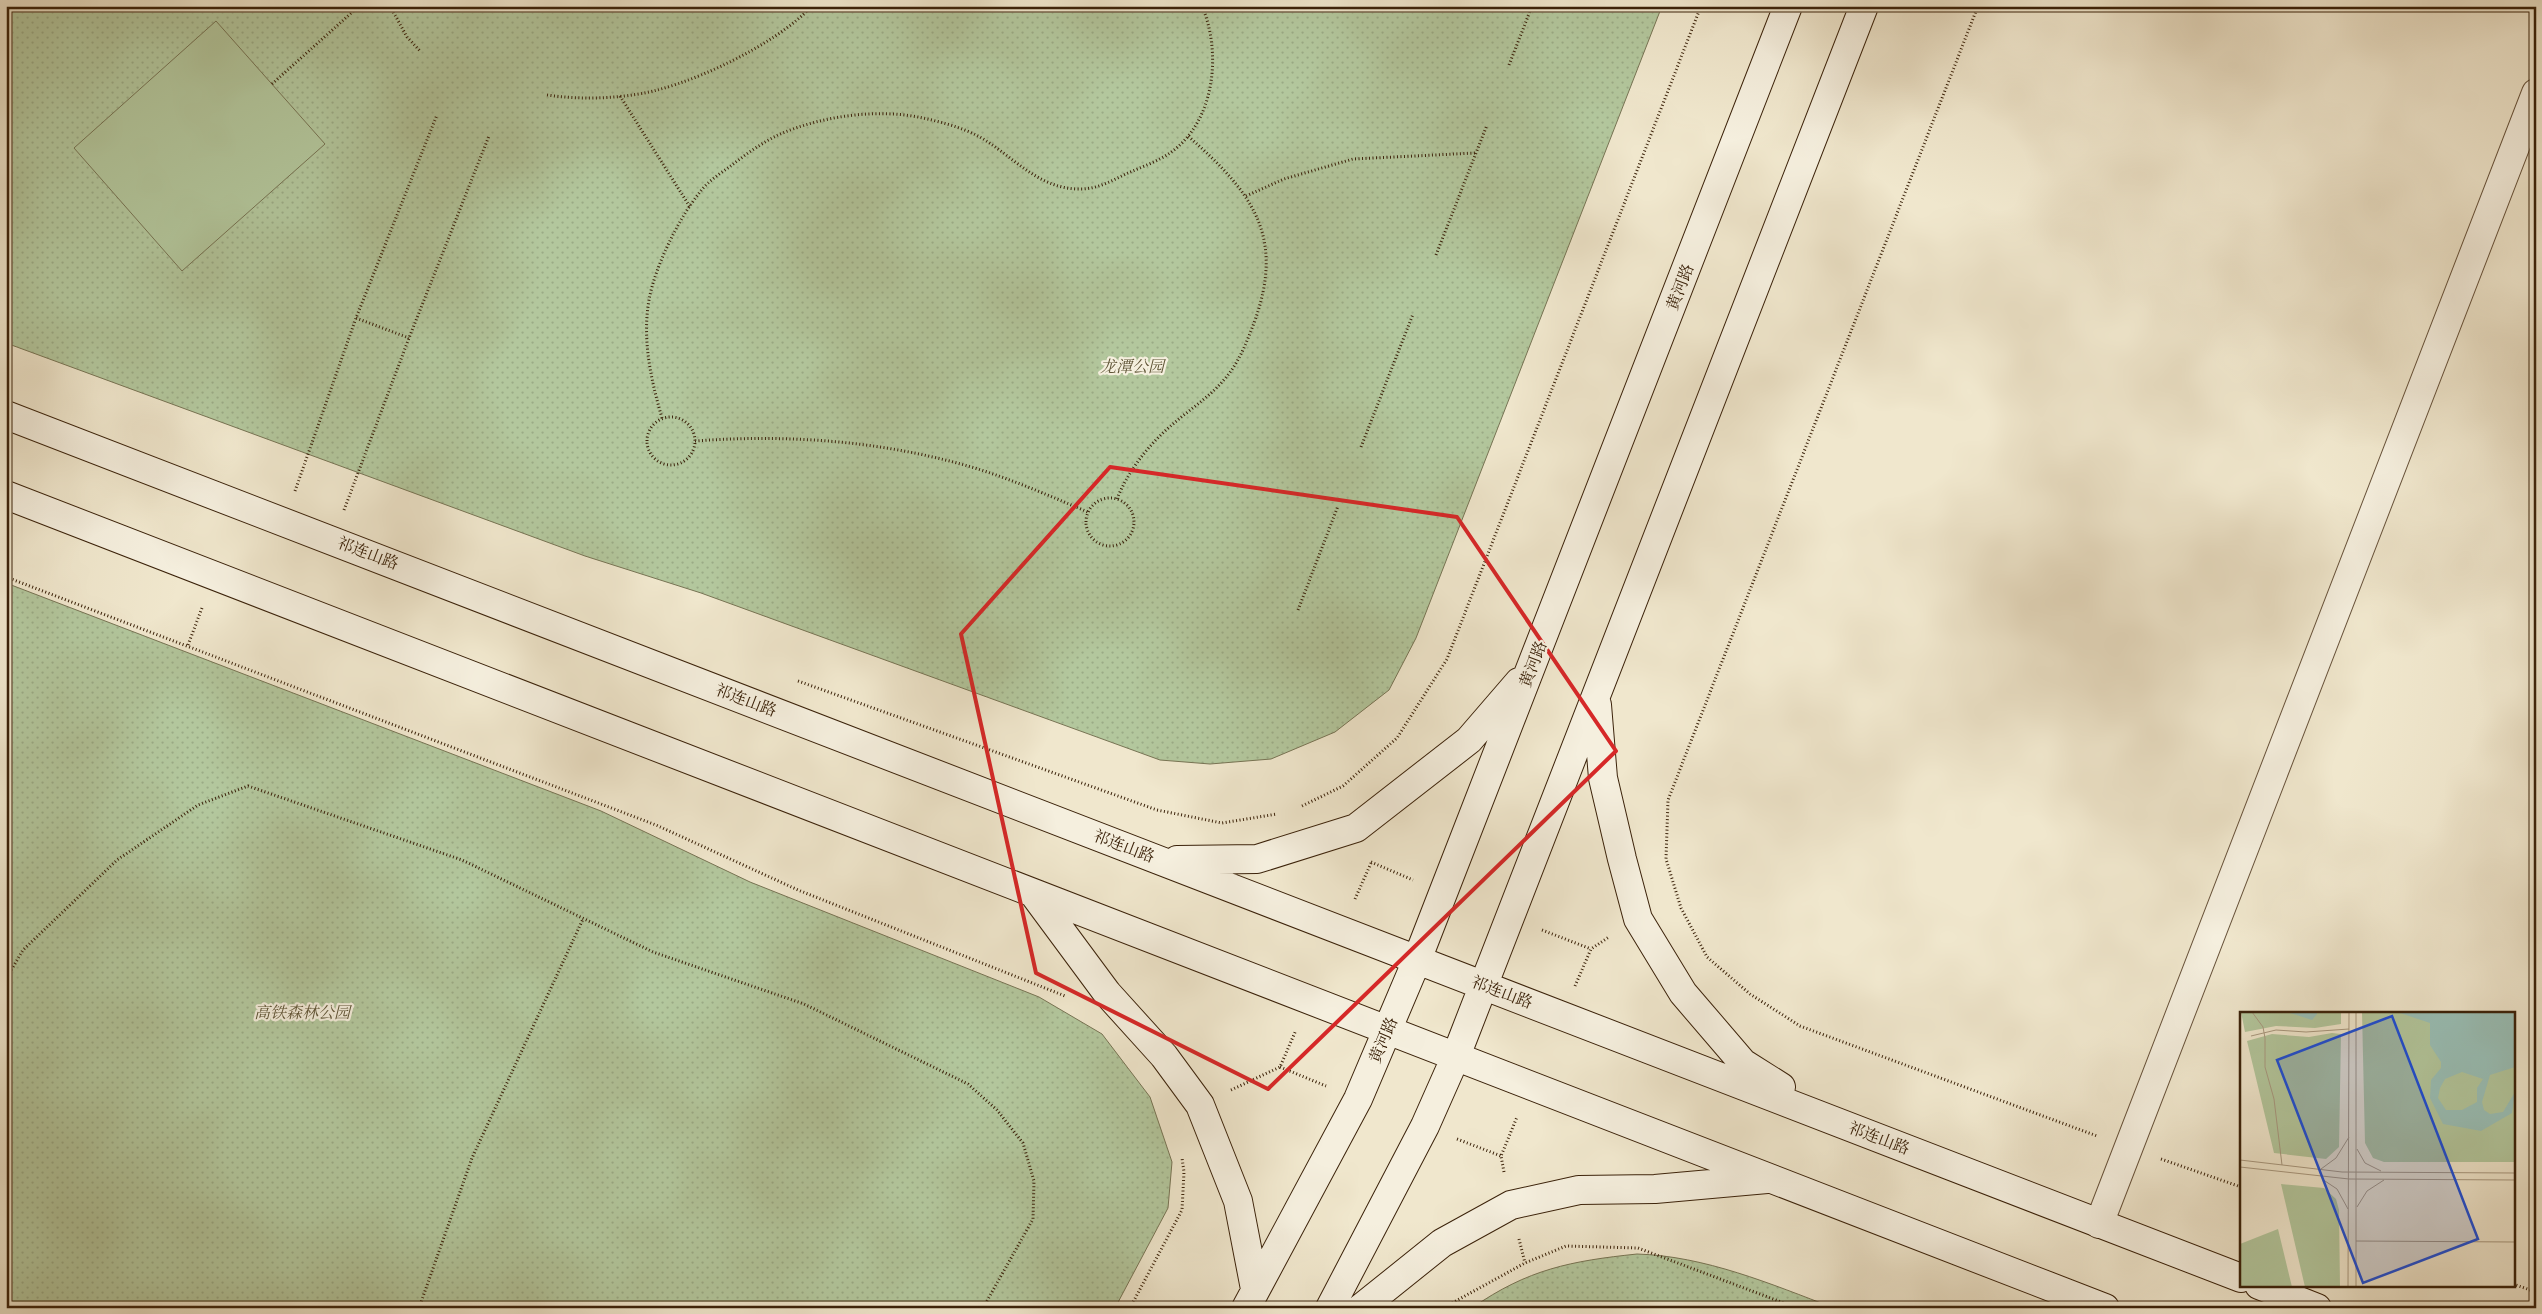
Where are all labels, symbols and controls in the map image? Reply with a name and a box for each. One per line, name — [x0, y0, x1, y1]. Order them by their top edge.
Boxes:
street label: 黄河路 — [1663, 261, 1697, 313]
park label: 龙潭公园 — [1100, 357, 1167, 376]
street label: 祁连山路 — [335, 533, 401, 573]
street label: 黄河路 — [1516, 638, 1550, 690]
street label: 祁连山路 — [713, 680, 779, 720]
street label: 祁连山路 — [1091, 826, 1157, 866]
street label: 祁连山路 — [1469, 972, 1535, 1012]
park label: 高铁森林公园 — [254, 1003, 353, 1022]
inset map — [2240, 1012, 2514, 1286]
street label: 黄河路 — [1365, 1014, 1401, 1066]
street label: 祁连山路 — [1846, 1118, 1912, 1158]

